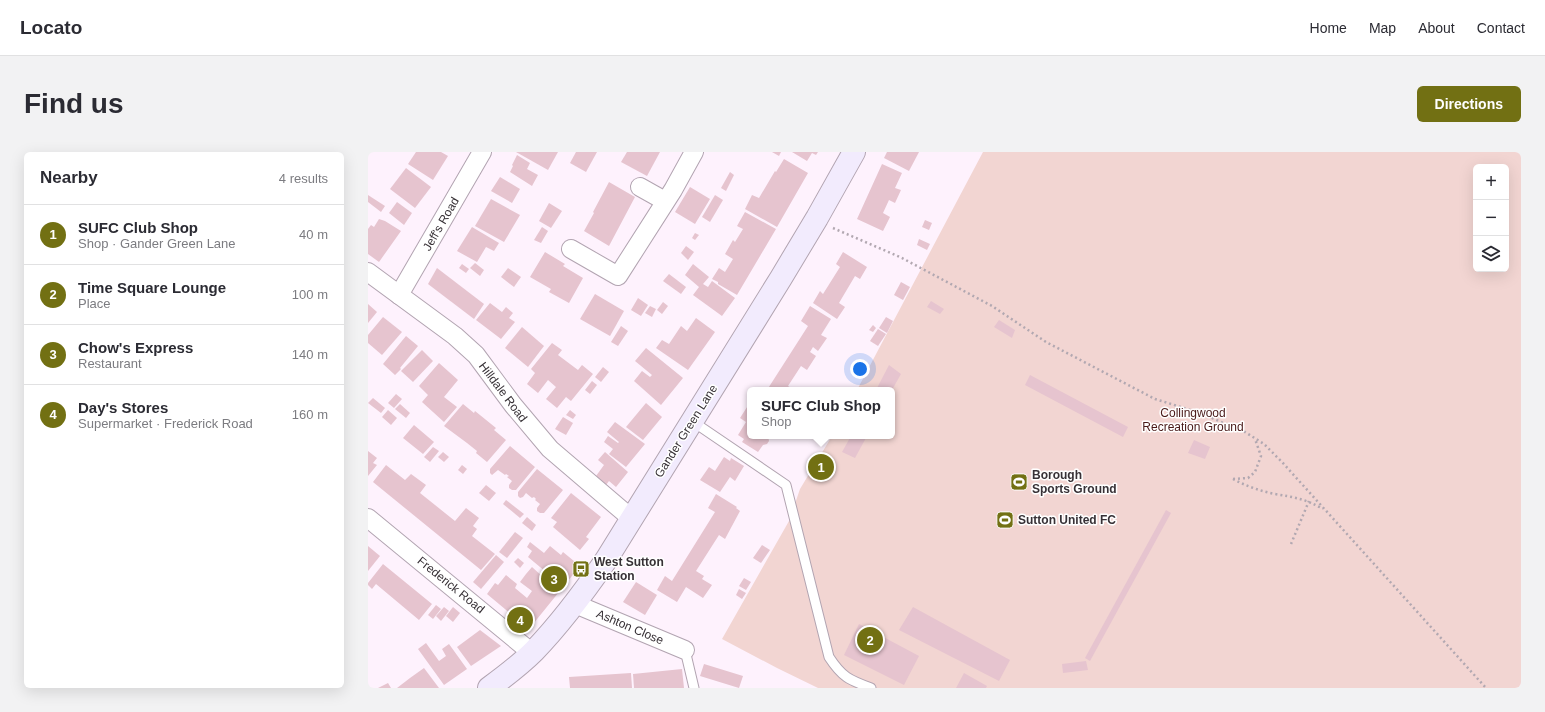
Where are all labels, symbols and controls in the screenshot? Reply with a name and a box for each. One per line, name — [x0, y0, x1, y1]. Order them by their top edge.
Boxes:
text: Locato — [20, 17, 82, 38]
text: Home — [1310, 20, 1347, 36]
text: Map — [1369, 20, 1396, 36]
text: About — [1418, 20, 1455, 36]
text: Contact — [1477, 20, 1525, 36]
button: Directions — [1417, 86, 1521, 122]
text: Find us — [24, 88, 124, 119]
map controls — [1473, 164, 1509, 272]
button: + — [1473, 164, 1509, 200]
text: Nearby — [40, 168, 98, 187]
text: 4 results — [279, 171, 328, 186]
street label: Jeff's Road — [420, 195, 462, 253]
button: − — [1473, 200, 1509, 236]
text: SUFC Club Shop — [78, 219, 198, 236]
text: 1 — [49, 227, 57, 242]
text: 40 m — [299, 227, 328, 242]
text: Shop · Gander Green Lane — [78, 236, 236, 251]
button: layers — [1473, 236, 1509, 272]
text: Time Square Lounge — [78, 279, 226, 296]
text: 2 — [49, 287, 57, 302]
text: 100 m — [292, 287, 328, 302]
text: Place — [78, 296, 111, 311]
text: Chow's Express — [78, 339, 193, 356]
text: 3 — [49, 347, 57, 362]
text: 140 m — [292, 347, 328, 362]
text: Restaurant — [78, 356, 142, 371]
street label: Hilldale Road — [476, 359, 530, 425]
your location — [850, 359, 870, 379]
street label: Gander Green Lane — [652, 382, 720, 480]
popup — [747, 387, 895, 439]
text: SUFC Club Shop — [761, 397, 881, 414]
text: Day's Stores — [78, 399, 168, 416]
park label: Collingwood Recreation Ground — [1142, 406, 1244, 434]
text: 4 — [49, 407, 57, 422]
text: 160 m — [292, 407, 328, 422]
text: Shop — [761, 414, 791, 429]
text: Supermarket · Frederick Road — [78, 416, 253, 431]
pin: 1 — [808, 452, 834, 482]
place label: Borough Sports Ground — [1032, 468, 1117, 496]
sports icon: Borough Sports Ground — [1009, 472, 1029, 492]
sports icon: Sutton United FC — [995, 510, 1015, 530]
place label: Sutton United FC — [1018, 513, 1116, 527]
street label: Frederick Road — [415, 554, 487, 616]
place label: West Sutton Station — [594, 555, 664, 583]
bus stop icon: West Sutton Station — [571, 559, 591, 579]
pin: 3 — [541, 564, 567, 594]
pin: 4 — [507, 605, 533, 635]
street label: Ashton Close — [594, 607, 666, 648]
pin: 2 — [857, 625, 883, 655]

